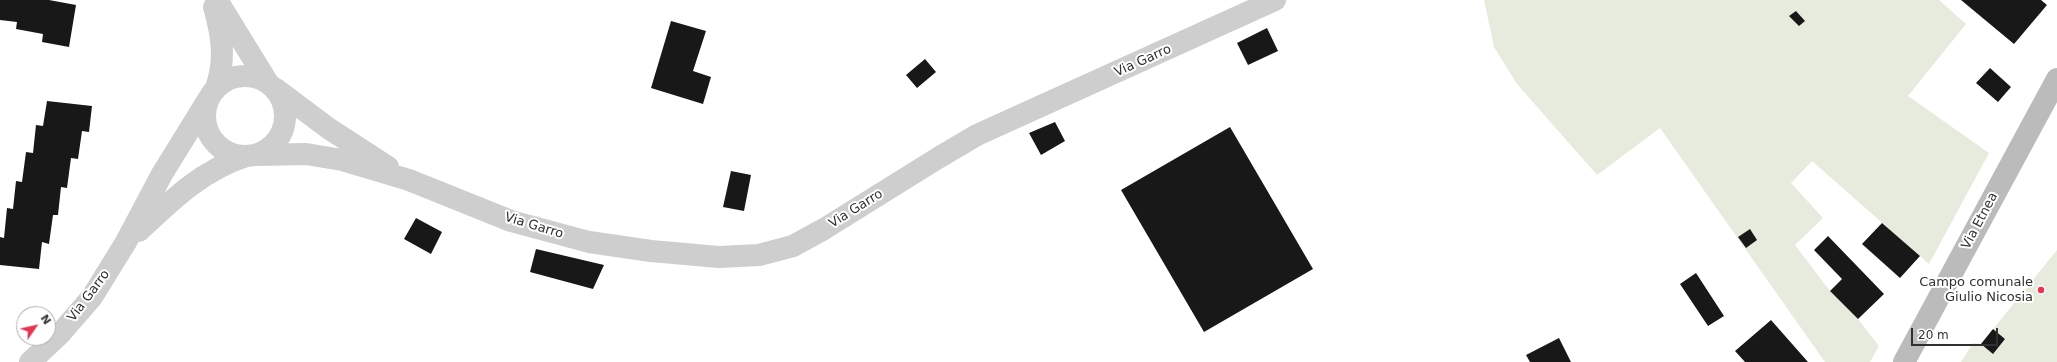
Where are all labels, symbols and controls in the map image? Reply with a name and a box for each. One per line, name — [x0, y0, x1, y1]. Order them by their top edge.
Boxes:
street label: Via Garro — [1112, 42, 1174, 80]
street label: Via Garro — [826, 186, 886, 232]
street label: Via Etnea — [1959, 190, 2001, 252]
street label: Via Garro — [503, 210, 565, 242]
street label: Via Garro — [65, 267, 113, 325]
place label: Campo comunale Giulio Nicosia — [1919, 275, 2033, 306]
marker: Campo comunale Giulio Nicosia — [2036, 285, 2046, 295]
north arrow — [16, 306, 56, 346]
text: N — [38, 312, 54, 327]
scale bar — [1913, 320, 2000, 346]
text: 20 m — [1918, 328, 1949, 342]

